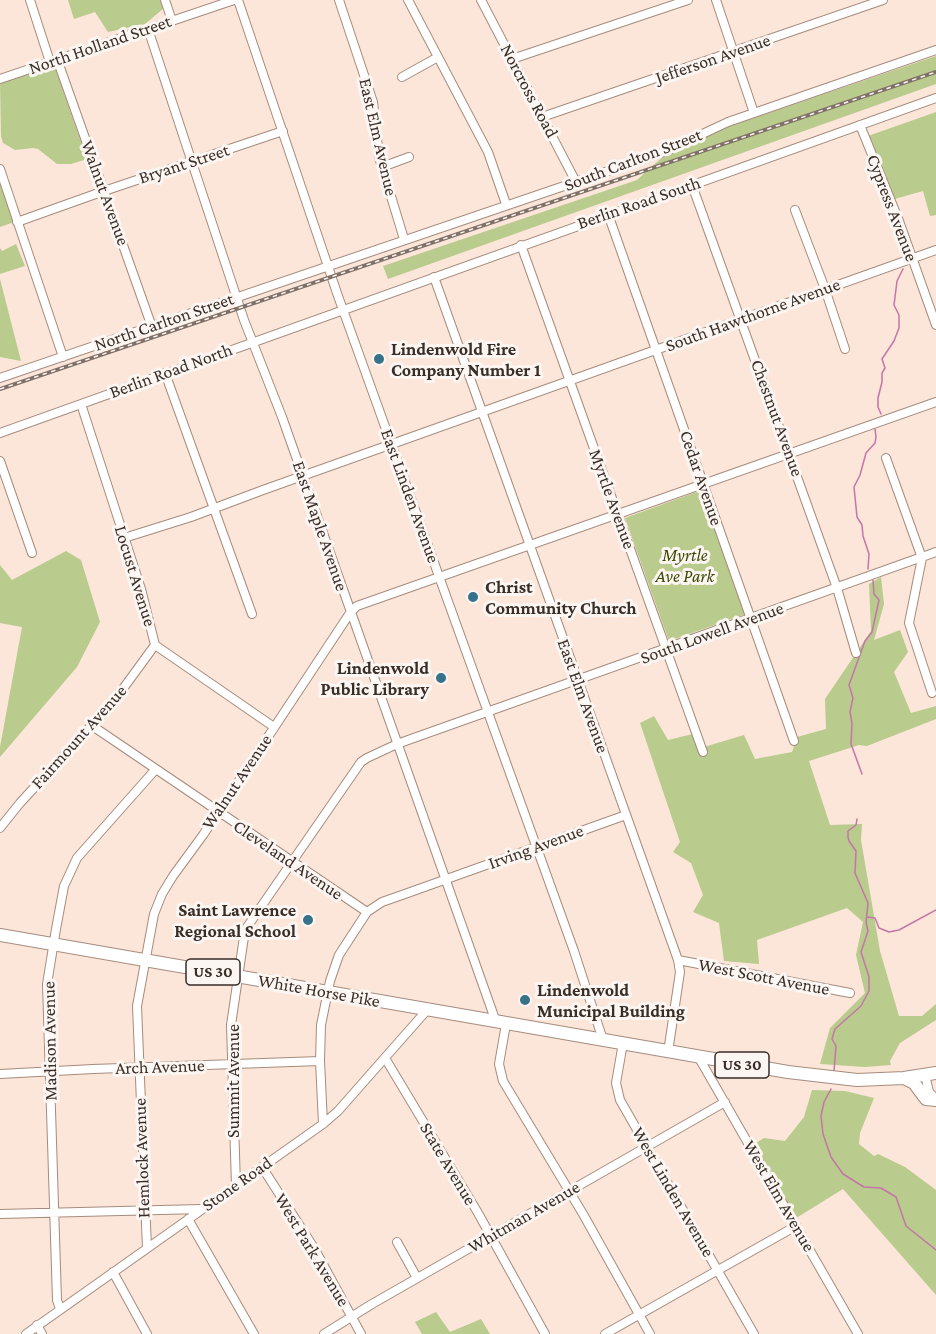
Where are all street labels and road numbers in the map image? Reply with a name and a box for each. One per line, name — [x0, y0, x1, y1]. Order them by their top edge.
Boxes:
street label: North Holland Street — [26, 10, 174, 80]
street label: Jefferson Avenue — [653, 29, 773, 89]
street label: Norcross Road — [495, 40, 563, 142]
street label: East Elm Avenue — [354, 76, 402, 198]
street label: South Carlton Street — [561, 124, 705, 196]
street label: Walnut Avenue — [76, 137, 134, 249]
street label: Bryant Street — [136, 139, 232, 189]
street label: Cypress Avenue — [862, 152, 922, 264]
street label: Berlin Road South — [575, 172, 703, 234]
street label: South Hawthorne Avenue — [663, 273, 843, 357]
street label: North Carlton Street — [92, 288, 236, 356]
street label: Berlin Road North — [107, 339, 235, 403]
street label: Chestnut Avenue — [746, 357, 808, 479]
street label: East Linden Avenue — [376, 426, 444, 566]
street label: Cedar Avenue — [675, 428, 727, 528]
street label: Myrtle Avenue — [584, 446, 640, 552]
street label: East Maple Avenue — [288, 458, 352, 594]
street label: Locust Avenue — [109, 523, 161, 629]
street label: South Lowell Avenue — [638, 597, 786, 669]
street label: East Elm Avenue — [552, 636, 614, 756]
street label: Fairmount Avenue — [27, 680, 131, 794]
street label: Walnut Avenue — [197, 730, 277, 834]
street label: Cleveland Avenue — [229, 815, 347, 905]
street label: Irving Avenue — [485, 820, 587, 874]
street label: West Scott Avenue — [697, 954, 831, 1000]
road number: US 30 — [186, 959, 240, 985]
street label: White Horse Pike — [256, 970, 382, 1012]
street label: Madison Avenue — [38, 981, 62, 1101]
street label: Summit Avenue — [222, 1024, 244, 1138]
road number: US 30 — [715, 1052, 769, 1078]
street label: Arch Avenue — [115, 1055, 205, 1079]
street label: Hemlock Avenue — [129, 1098, 155, 1218]
street label: State Avenue — [415, 1119, 481, 1209]
street label: West Linden Avenue — [627, 1123, 719, 1261]
street label: West Elm Avenue — [738, 1136, 820, 1256]
street label: Stone Road — [198, 1152, 276, 1216]
street label: Whitman Avenue — [464, 1176, 584, 1258]
street label: West Park Avenue — [270, 1189, 354, 1311]

